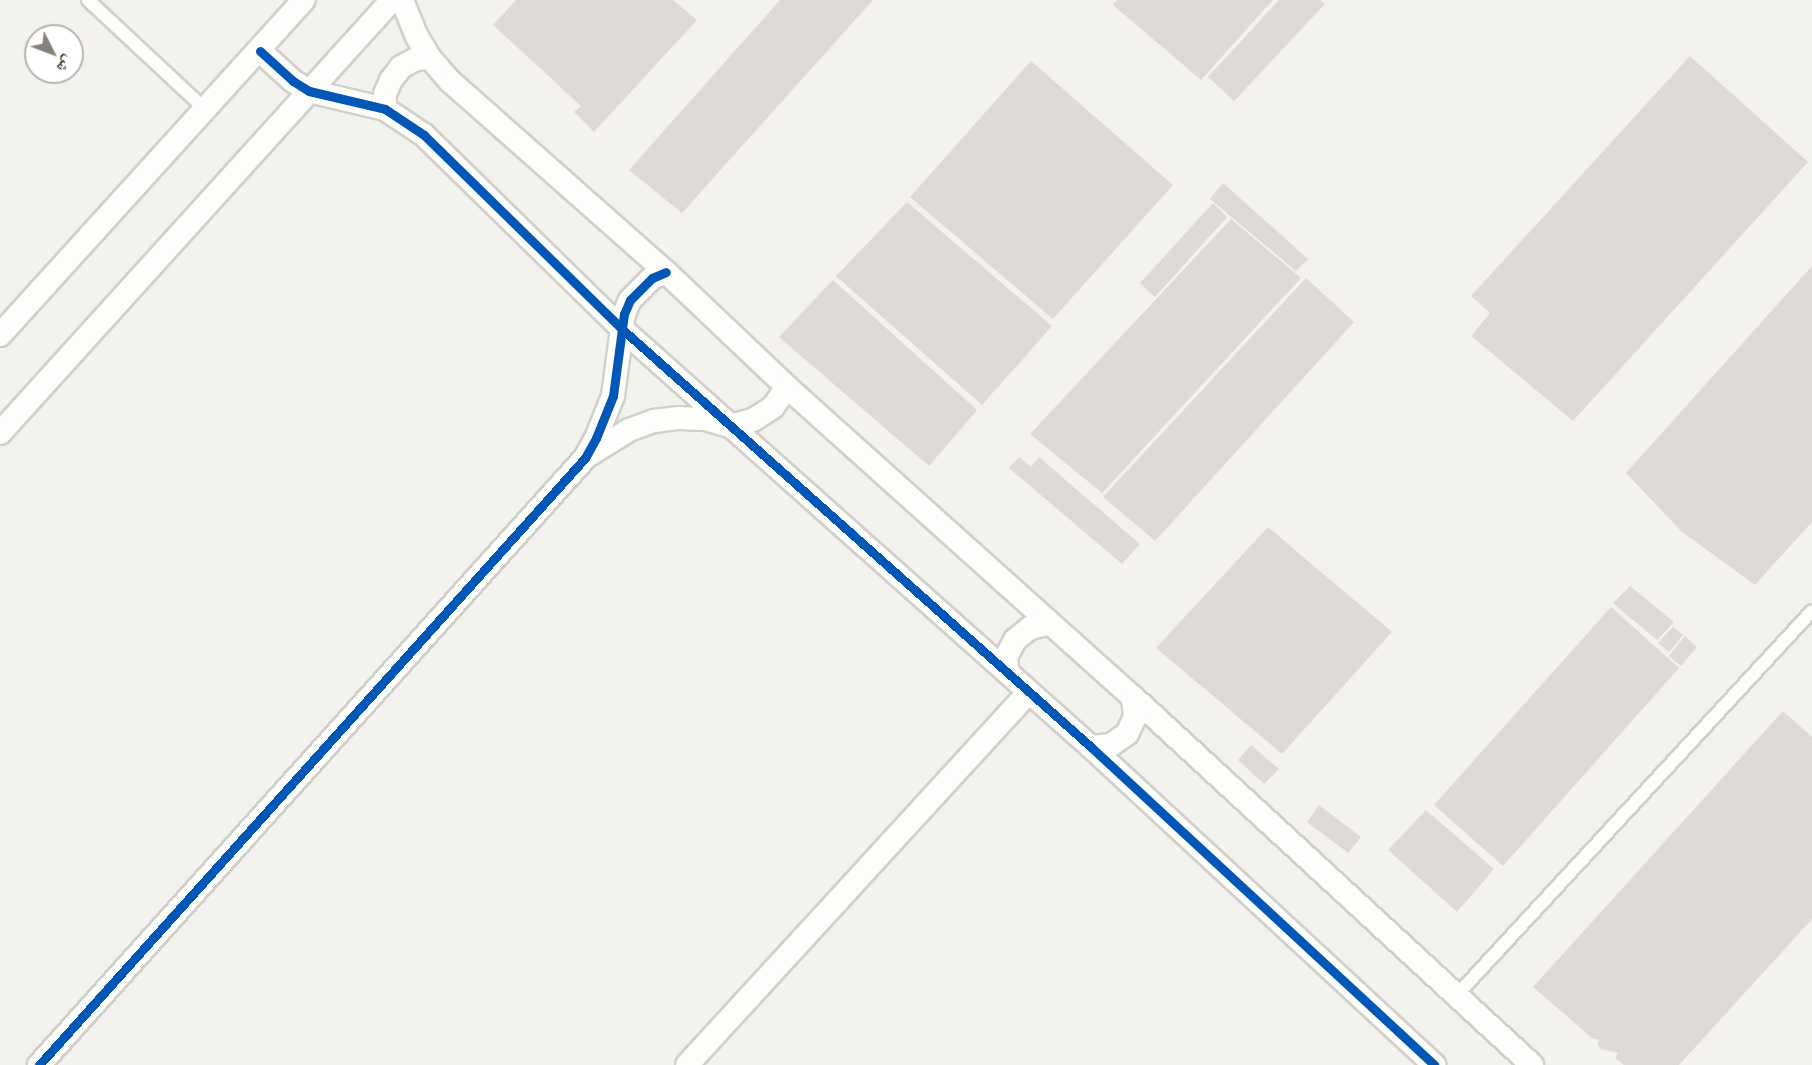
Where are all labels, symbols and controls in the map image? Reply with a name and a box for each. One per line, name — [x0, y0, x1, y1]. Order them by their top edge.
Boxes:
north arrow — [24, 24, 84, 84]
text: ش — [53, 52, 79, 78]

